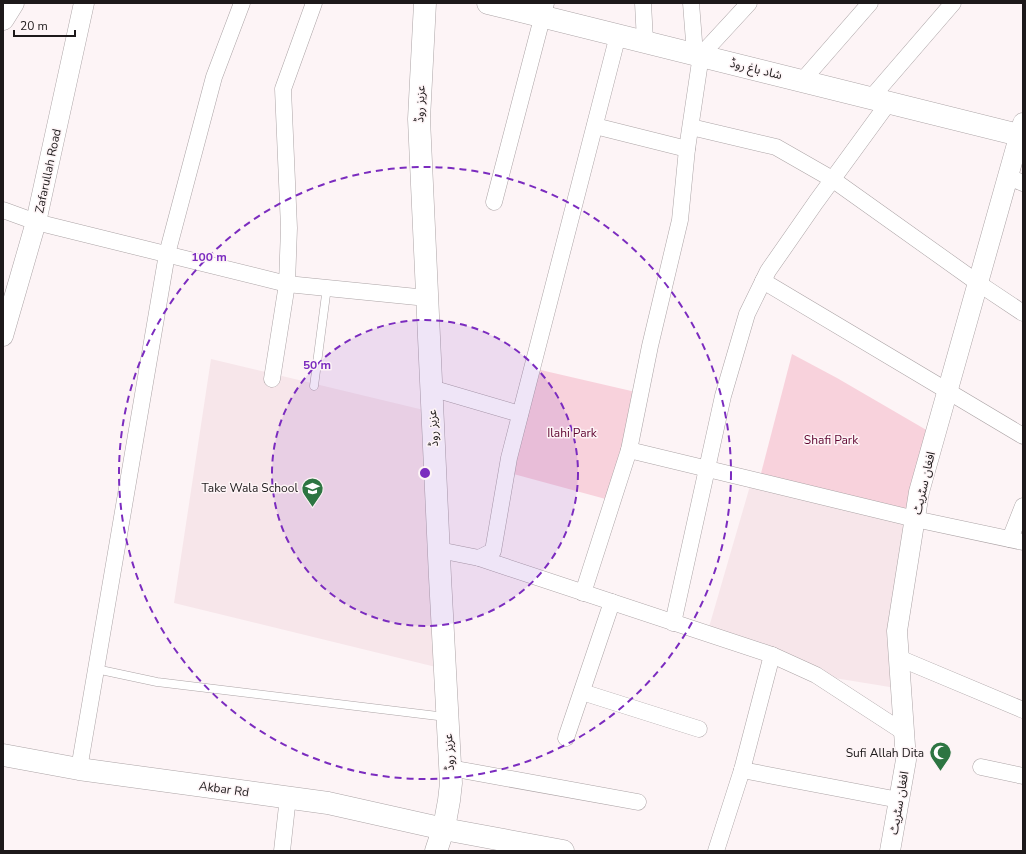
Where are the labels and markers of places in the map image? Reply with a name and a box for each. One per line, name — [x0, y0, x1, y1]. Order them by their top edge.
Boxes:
centre of rings — [418, 466, 432, 480]
school or university icon: Take Wala School — [300, 475, 326, 508]
place label: Take Wala School — [201, 480, 298, 496]
mosque icon: Sufi Allah Dita — [927, 740, 953, 773]
place label: Sufi Allah Dita — [846, 745, 924, 761]

